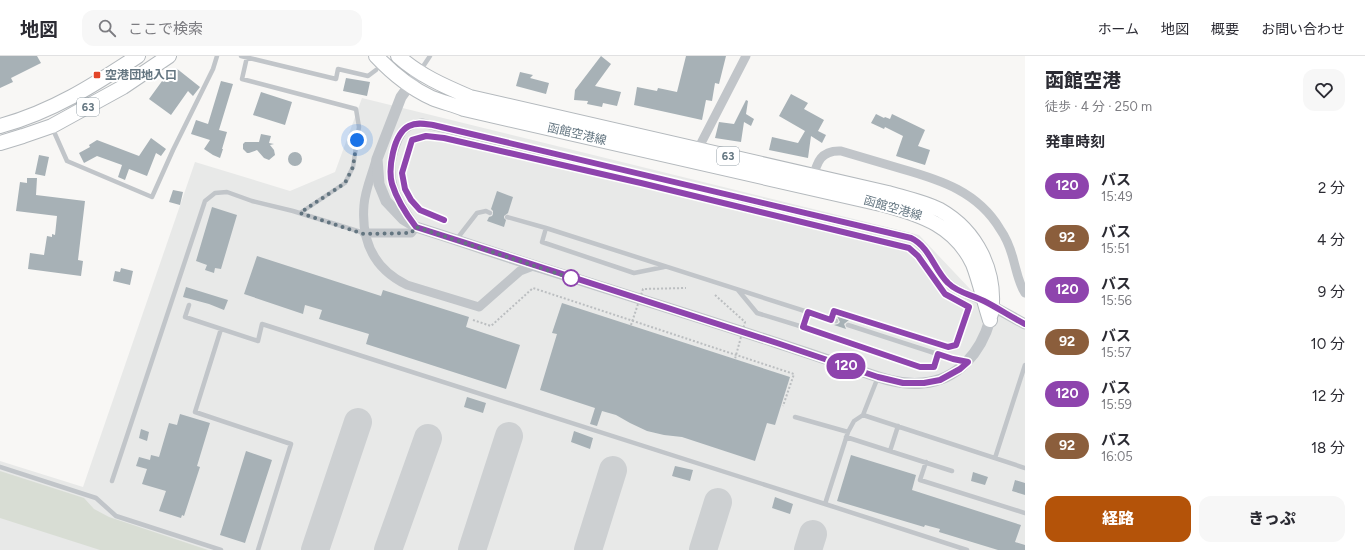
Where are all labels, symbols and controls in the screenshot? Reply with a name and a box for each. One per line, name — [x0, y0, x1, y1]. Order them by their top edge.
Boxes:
search box — [82, 10, 362, 46]
icon: search — [96, 17, 118, 39]
text: 地図 — [20, 18, 58, 41]
text: ここで検索 — [128, 20, 203, 38]
text: ホーム — [1097, 21, 1139, 38]
text: 地図 — [1161, 21, 1189, 38]
text: 概要 — [1211, 21, 1239, 38]
text: お問い合わせ — [1261, 21, 1345, 38]
place label: 空港団地入口 — [105, 68, 177, 82]
text: 函館空港 — [1045, 69, 1121, 92]
button: heart — [1303, 69, 1345, 111]
marker: 空港団地入口 — [92, 70, 102, 80]
road number: 63 — [77, 98, 99, 116]
text: 徒歩 · 4 分 · 250 m — [1045, 99, 1152, 114]
street label: 函館空港線 — [546, 120, 608, 148]
your location — [347, 130, 367, 150]
text: 発車時刻 — [1045, 133, 1105, 151]
road number: 63 — [717, 147, 739, 165]
text: バス — [1101, 171, 1131, 189]
text: 120 — [1055, 177, 1079, 194]
text: 2 分 — [1318, 179, 1345, 197]
text: 15:49 — [1101, 189, 1133, 204]
street label: 函館空港線 — [862, 193, 924, 223]
text: バス — [1101, 223, 1131, 241]
text: 92 — [1059, 229, 1075, 246]
text: 4 分 — [1317, 231, 1345, 249]
text: 15:51 — [1101, 241, 1130, 256]
unlabelled marker — [562, 269, 580, 287]
text: バス — [1101, 275, 1131, 293]
text: 120 — [1055, 281, 1079, 298]
text: 9 分 — [1318, 283, 1345, 301]
text: 15:56 — [1101, 293, 1132, 308]
text: バス — [1101, 327, 1131, 345]
text: 92 — [1059, 333, 1075, 350]
text: 10 分 — [1310, 335, 1345, 353]
text: 15:57 — [1101, 345, 1132, 360]
line badge: 120 — [823, 353, 869, 379]
text: 120 — [834, 357, 858, 374]
text: バス — [1101, 379, 1131, 397]
text: 120 — [1055, 385, 1079, 402]
text: 12 分 — [1312, 387, 1345, 405]
text: 15:59 — [1101, 397, 1132, 412]
text: バス — [1101, 431, 1131, 449]
text: 92 — [1059, 437, 1075, 454]
text: 18 分 — [1311, 439, 1345, 457]
text: 16:05 — [1101, 449, 1133, 464]
button: 経路 — [1045, 496, 1191, 542]
button: きっぷ — [1199, 496, 1345, 542]

